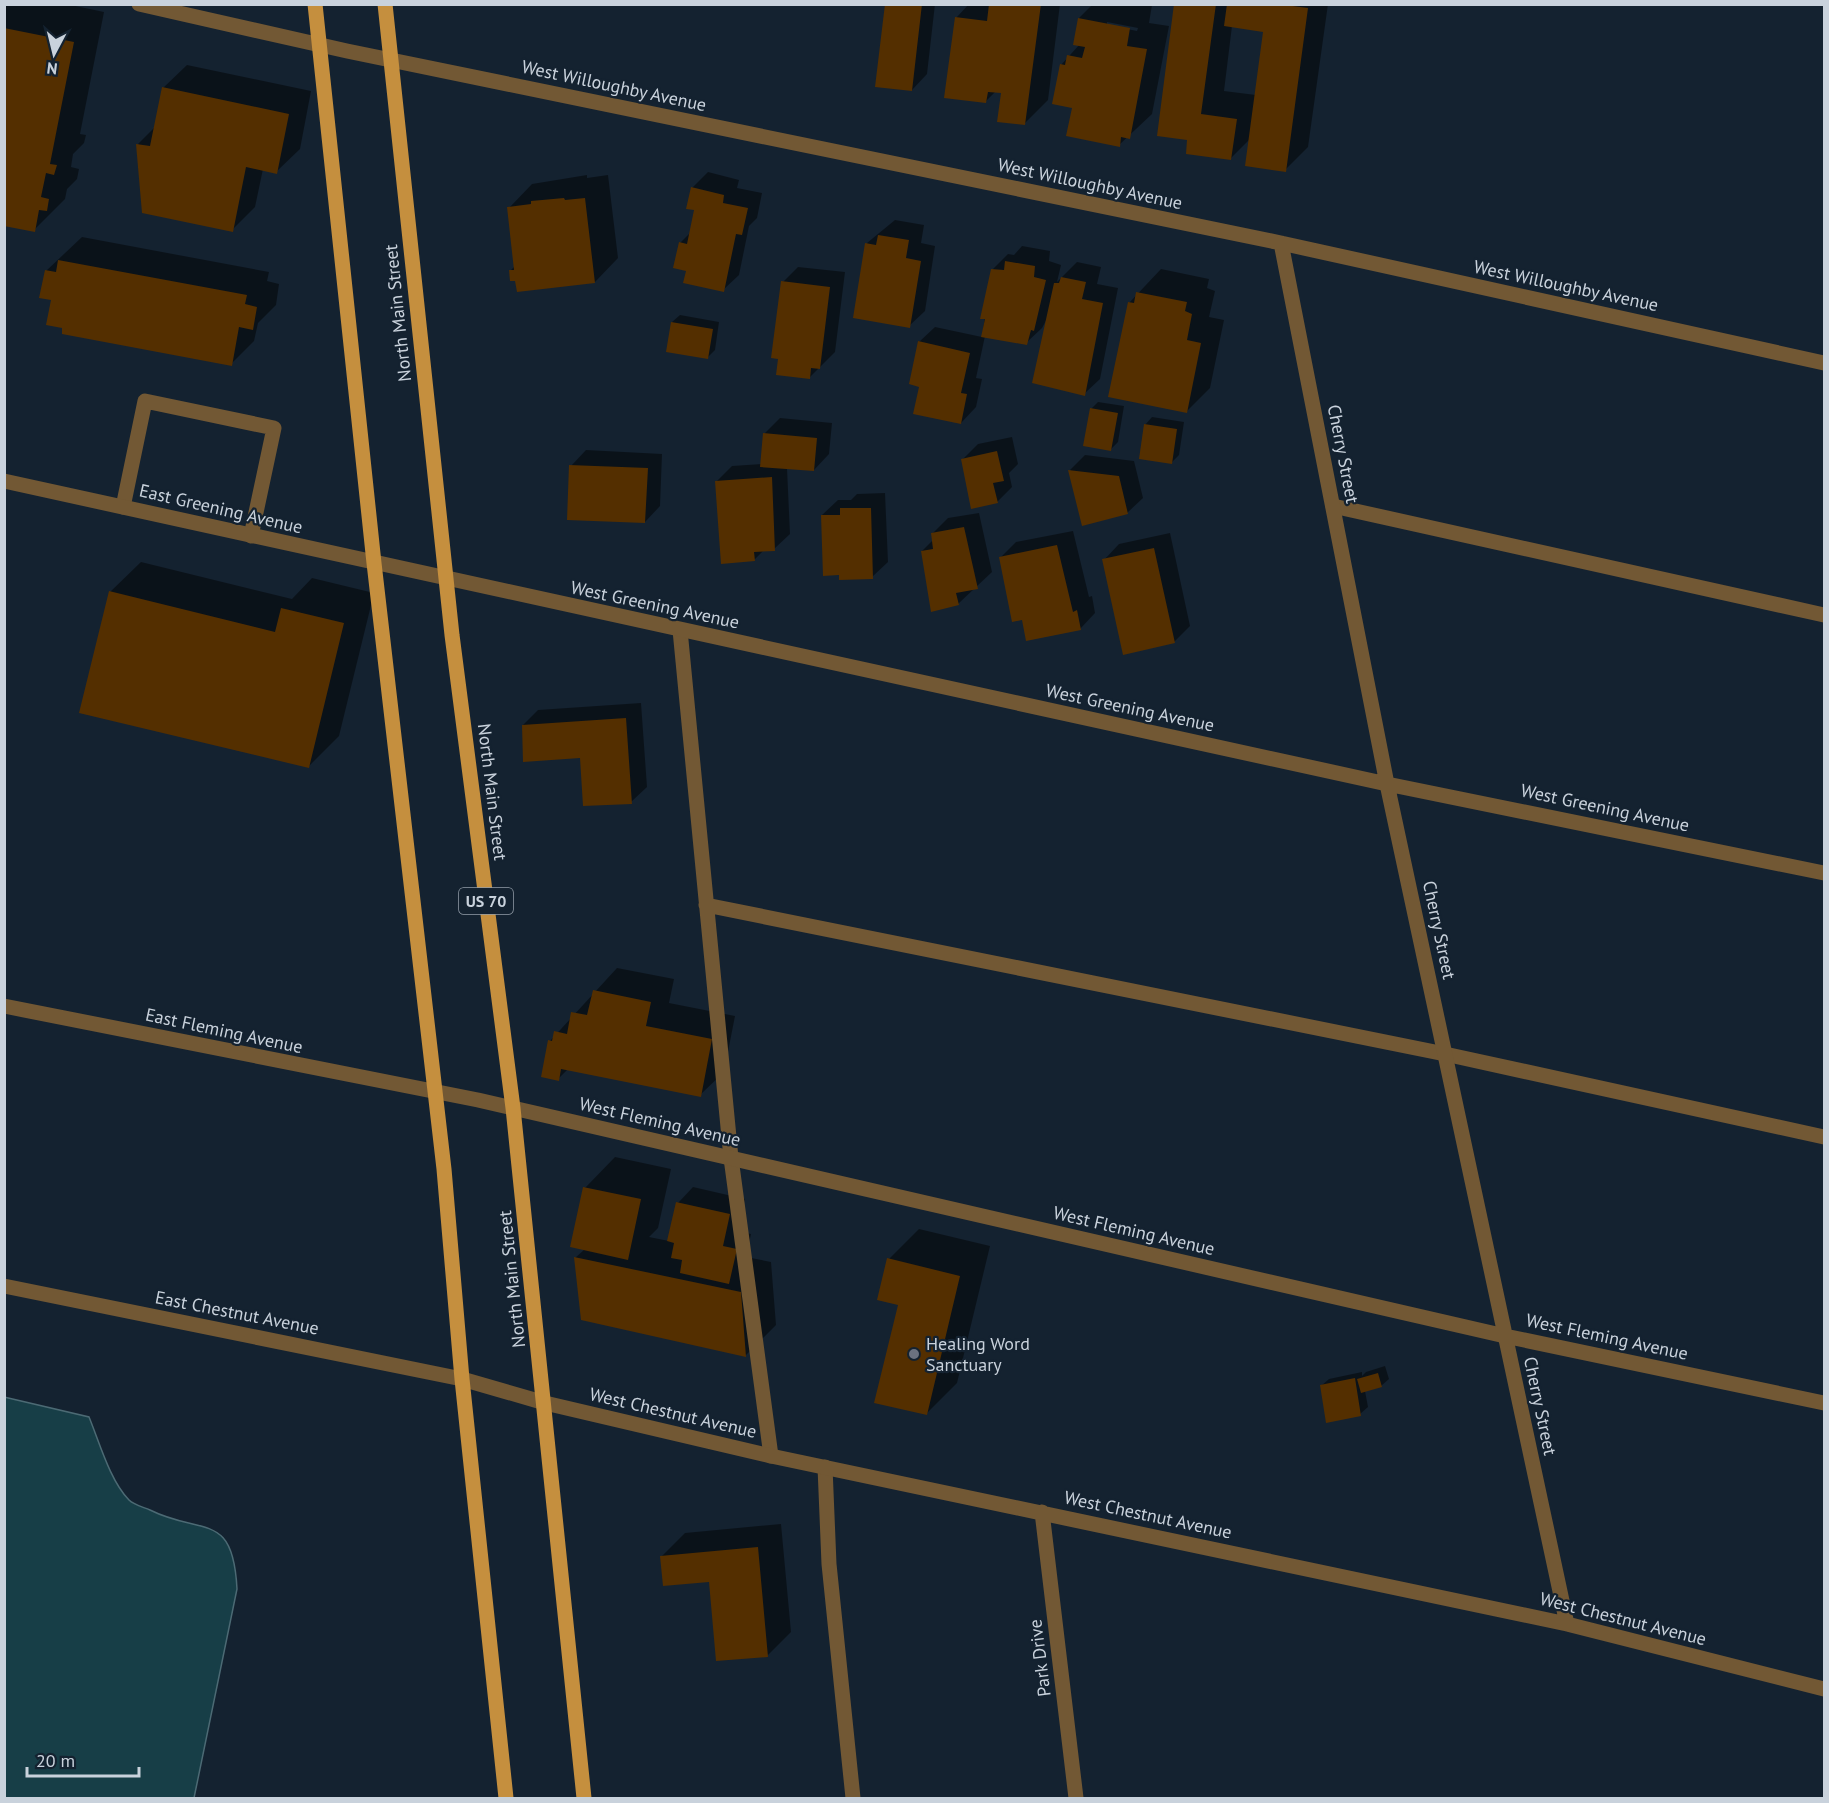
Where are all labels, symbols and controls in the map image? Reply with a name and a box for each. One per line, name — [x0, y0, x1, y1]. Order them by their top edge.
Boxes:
north arrow — [24, 24, 84, 84]
street label: West Willoughby Avenue — [520, 55, 709, 116]
text: N — [46, 58, 59, 79]
street label: West Willoughby Avenue — [996, 153, 1185, 214]
street label: North Main Street — [379, 243, 416, 383]
street label: West Willoughby Avenue — [1472, 255, 1661, 316]
street label: Cherry Street — [1323, 403, 1364, 505]
street label: East Greening Avenue — [137, 479, 305, 538]
street label: West Greening Avenue — [569, 575, 741, 634]
street label: West Greening Avenue — [1044, 678, 1216, 737]
street label: North Main Street — [473, 722, 512, 862]
street label: West Greening Avenue — [1519, 778, 1691, 837]
street label: Cherry Street — [1418, 879, 1461, 981]
road number: US 70 — [459, 888, 513, 914]
street label: East Fleming Avenue — [143, 1003, 305, 1058]
street label: West Fleming Avenue — [577, 1092, 743, 1151]
street label: West Fleming Avenue — [1051, 1201, 1217, 1260]
street label: North Main Street — [493, 1209, 530, 1349]
street label: East Chestnut Avenue — [153, 1285, 321, 1340]
street label: West Fleming Avenue — [1524, 1308, 1690, 1365]
place label: Healing Word Sanctuary — [926, 1332, 1030, 1376]
marker: Healing Word Sanctuary — [907, 1347, 921, 1361]
street label: Cherry Street — [1519, 1355, 1562, 1457]
street label: West Chestnut Avenue — [587, 1382, 759, 1443]
street label: West Chestnut Avenue — [1062, 1486, 1234, 1544]
street label: West Chestnut Avenue — [1537, 1587, 1709, 1650]
street label: Park Drive — [1023, 1618, 1056, 1698]
scale bar — [27, 1740, 140, 1778]
text: 20 m — [36, 1749, 75, 1772]

